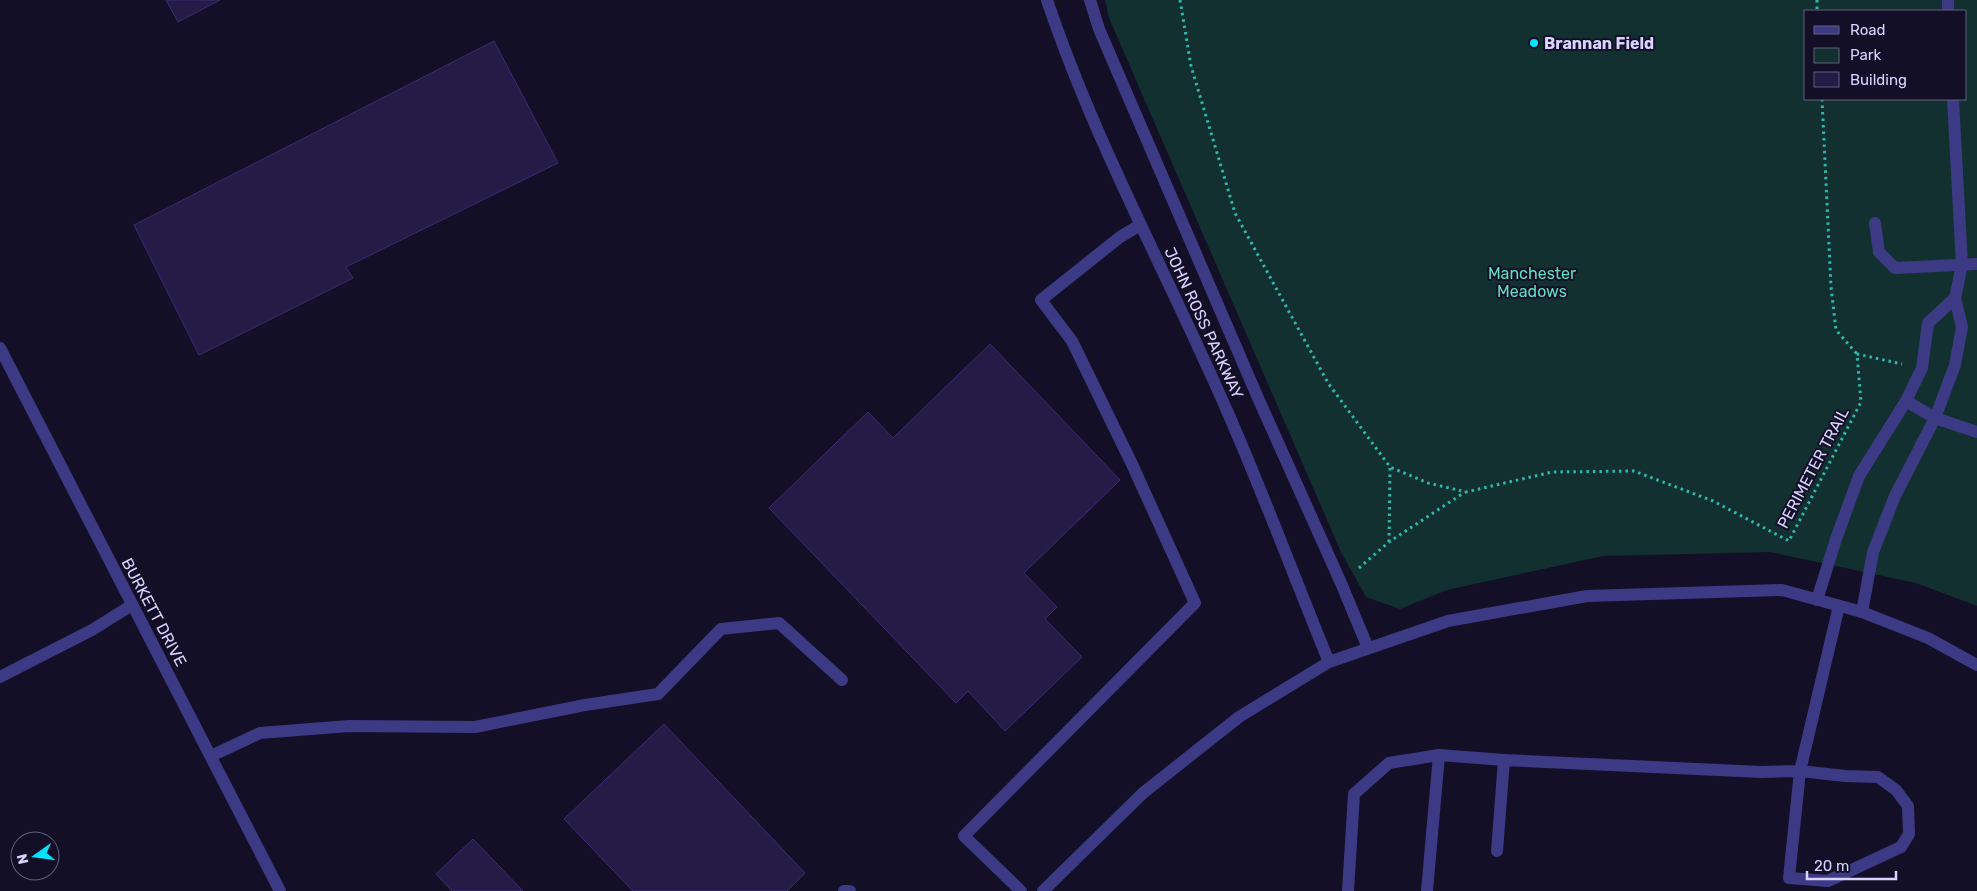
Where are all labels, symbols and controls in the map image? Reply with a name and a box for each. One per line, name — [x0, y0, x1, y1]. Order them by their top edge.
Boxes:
legend — [1804, 10, 1967, 100]
text: Road — [1850, 21, 1886, 39]
place label: Brannan Field — [1544, 34, 1654, 53]
marker: Brannan Field — [1528, 37, 1540, 49]
text: Park — [1850, 46, 1881, 64]
text: Building — [1850, 71, 1907, 89]
street label: JOHN ROSS PARKWAY — [1160, 244, 1248, 402]
park label: Manchester Meadows — [1488, 264, 1576, 301]
street label: PERIMETER TRAIL — [1773, 404, 1853, 532]
street label: BURKETT DRIVE — [117, 555, 191, 669]
north arrow — [10, 831, 60, 881]
scale bar — [1807, 848, 1896, 880]
text: N — [13, 852, 32, 866]
text: 20 m — [1814, 857, 1849, 875]

